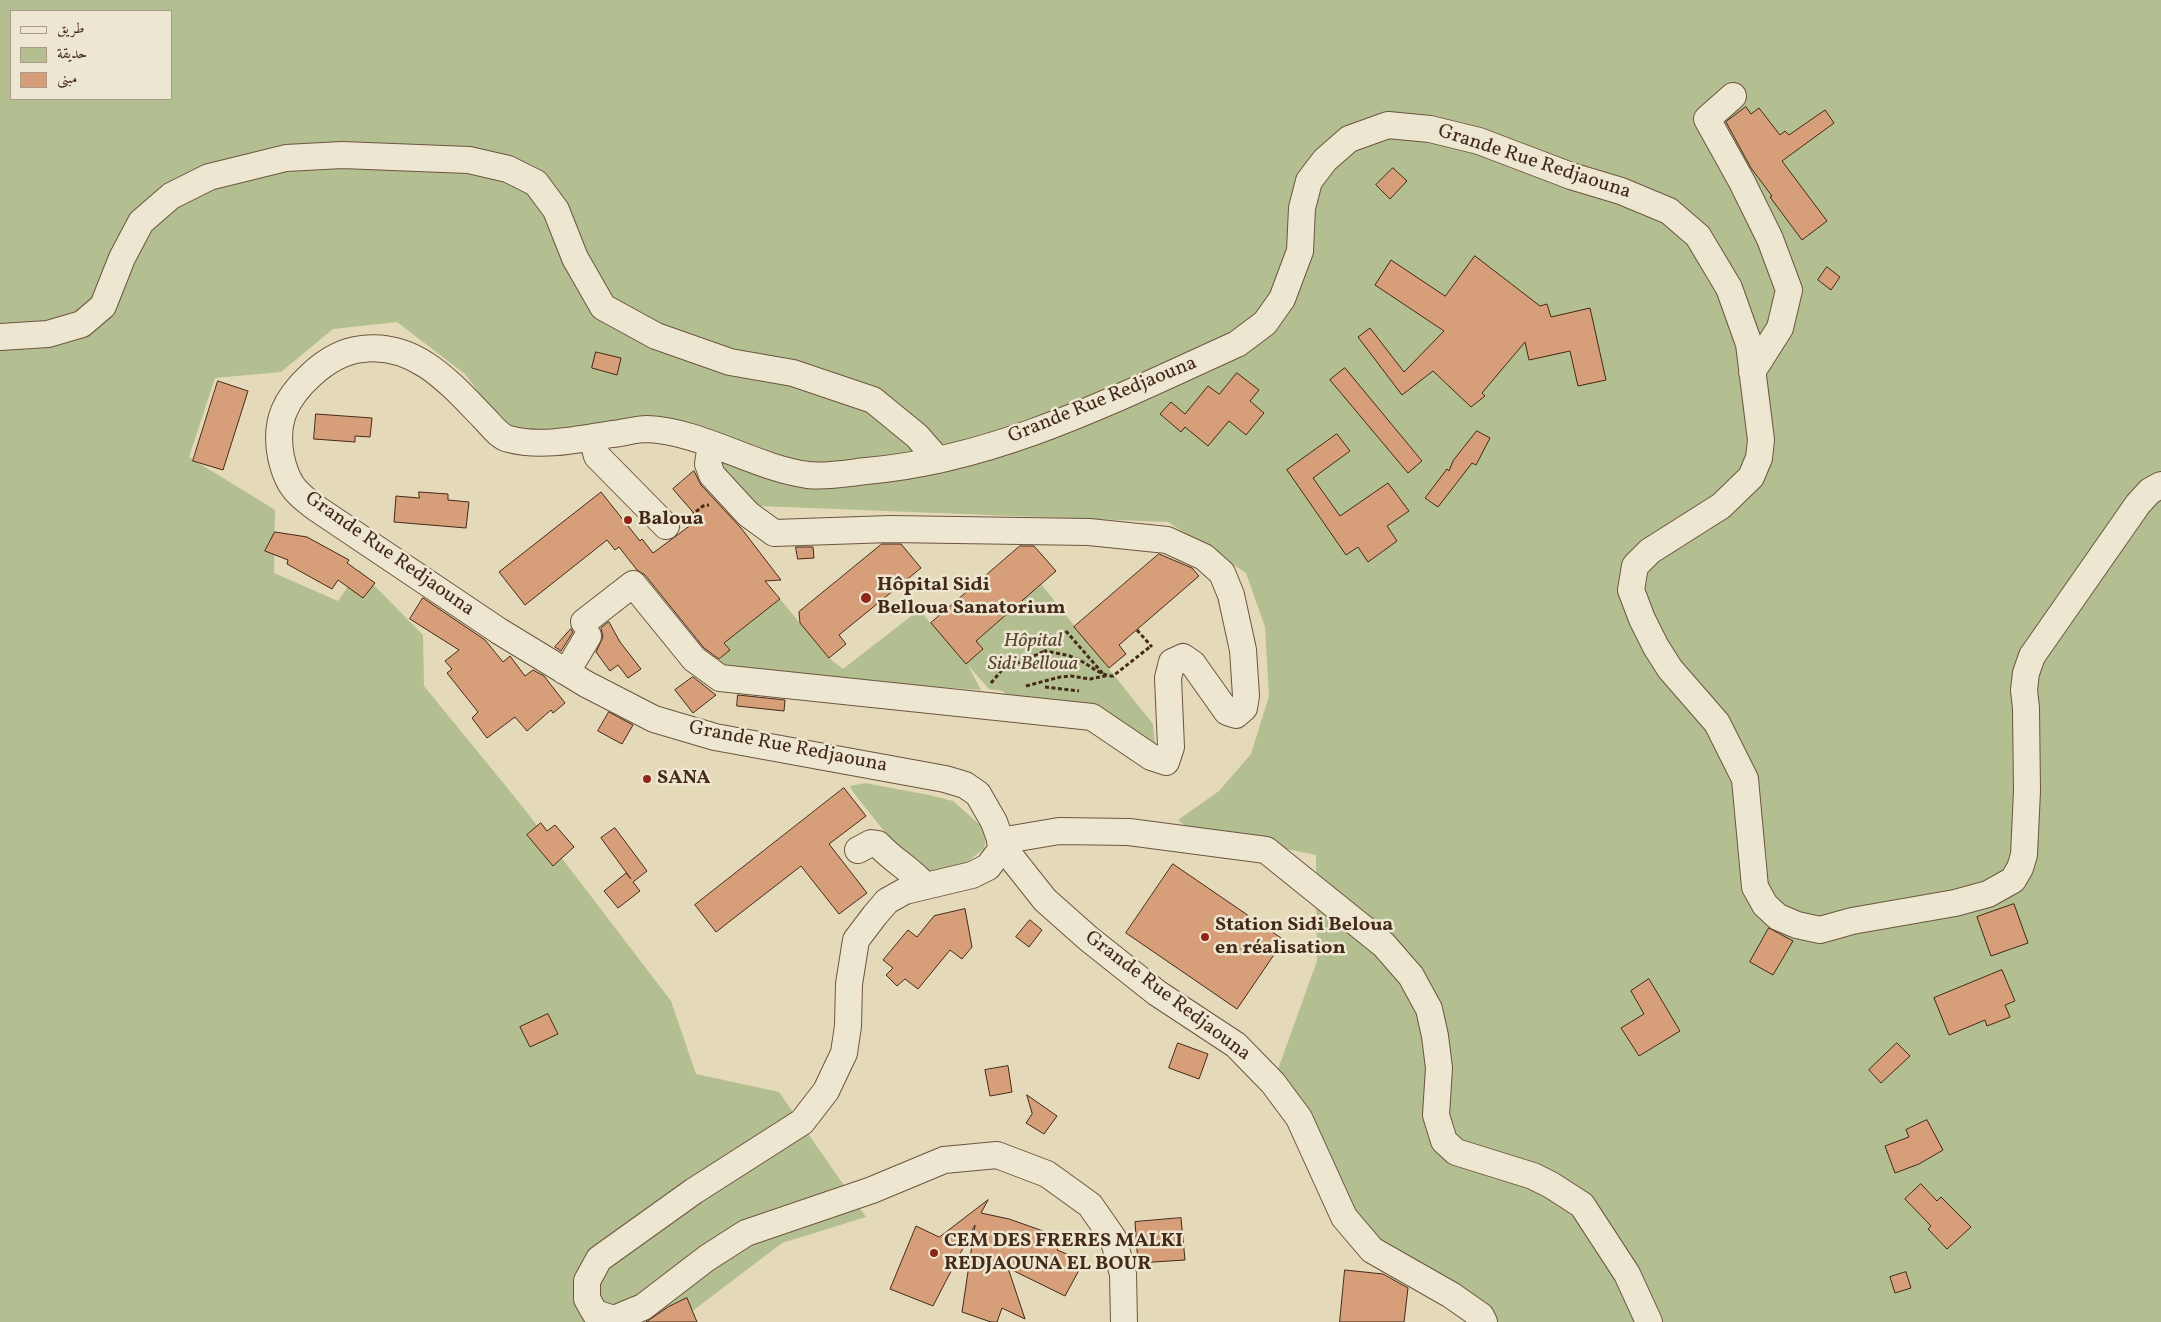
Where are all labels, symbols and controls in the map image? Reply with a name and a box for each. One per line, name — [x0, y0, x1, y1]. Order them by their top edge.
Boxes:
legend — [10, 10, 172, 100]
text: طريق — [57, 19, 84, 40]
text: حديقة — [57, 44, 87, 65]
text: مبنى — [57, 69, 77, 90]
street label: Grande Rue Redjaouna — [1434, 120, 1634, 206]
street label: Grande Rue Redjaouna — [1005, 352, 1201, 450]
street label: Grande Rue Redjaouna — [300, 487, 478, 623]
place label: Baloua — [638, 508, 704, 532]
marker: Baloua — [622, 514, 634, 526]
place label: Hôpital Sidi Belloua Sanatorium — [877, 574, 1066, 621]
marker: Hôpital Sidi Belloua Sanatorium — [859, 591, 873, 605]
park label: Hôpital Sidi Belloua — [988, 630, 1078, 677]
street label: Grande Rue Redjaouna — [687, 717, 889, 779]
place label: SANA — [657, 767, 710, 791]
marker: SANA — [641, 773, 653, 785]
place label: Station Sidi Beloua en réalisation — [1215, 914, 1393, 961]
street label: Grande Rue Redjaouna — [1079, 927, 1255, 1067]
marker: Station Sidi Beloua en réalisation — [1199, 931, 1211, 943]
place label: CEM DES FRERES MALKI REDJAOUNA EL BOUR — [944, 1230, 1183, 1277]
marker: CEM DES FRERES MALKI REDJAOUNA EL BOUR — [928, 1247, 940, 1259]

